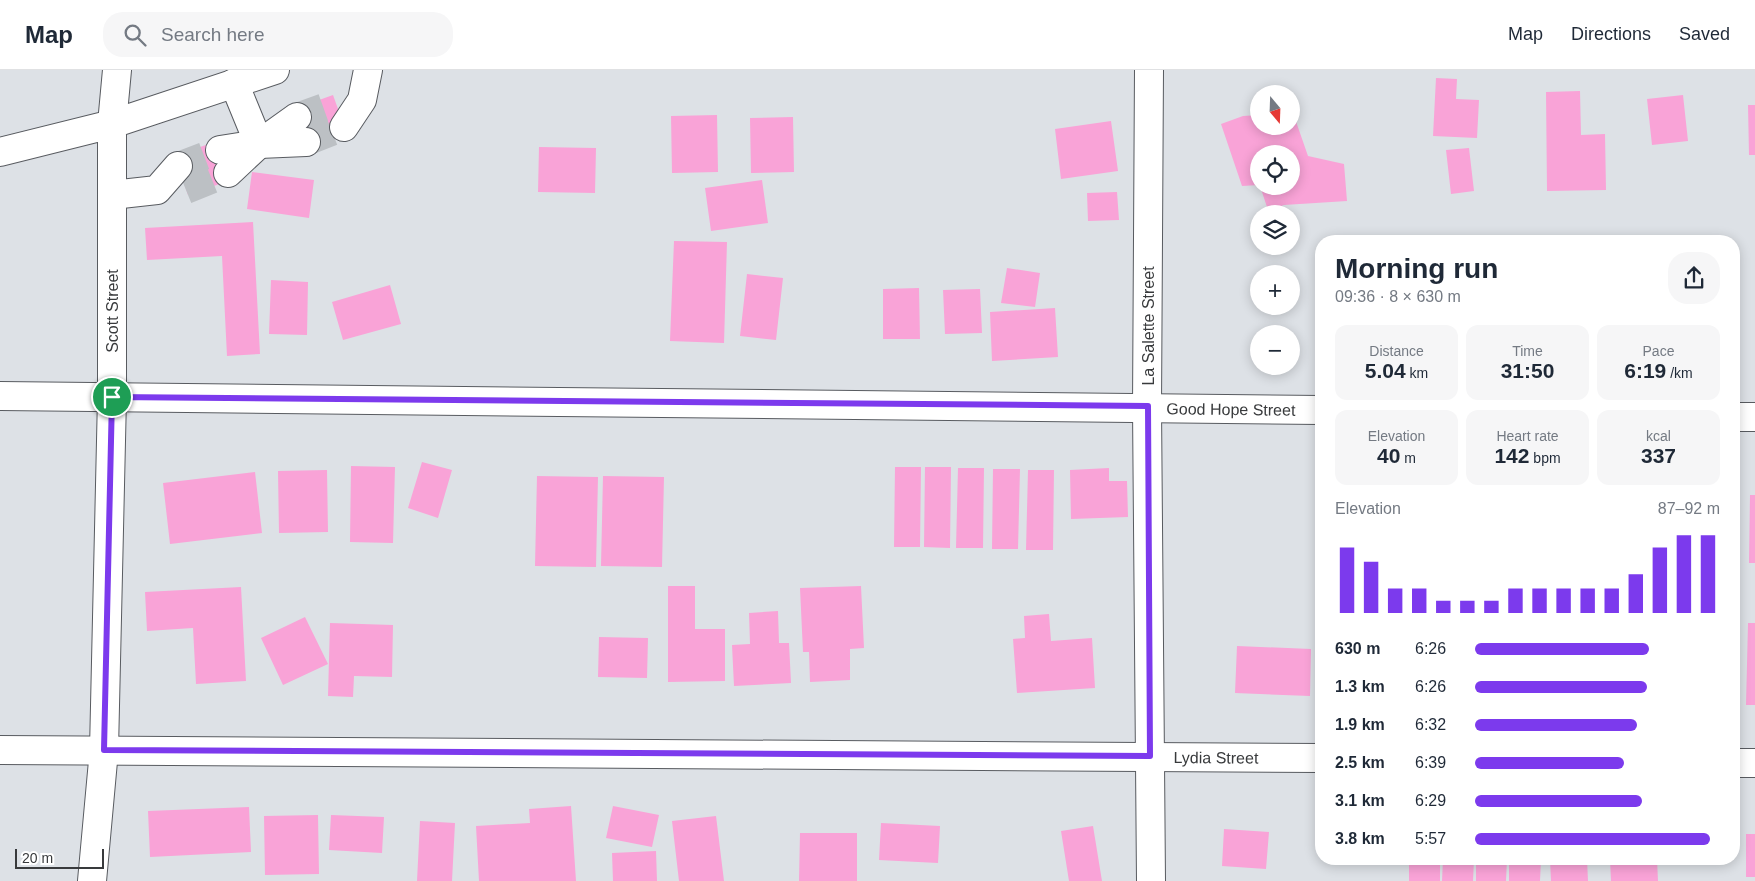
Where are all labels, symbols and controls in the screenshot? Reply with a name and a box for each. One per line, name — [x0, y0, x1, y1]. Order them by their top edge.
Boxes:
search box — [103, 12, 453, 57]
text: Map — [25, 21, 73, 48]
icon: search — [121, 21, 149, 49]
text: Search here — [161, 24, 265, 45]
text: Map — [1508, 24, 1543, 44]
text: Directions — [1571, 24, 1651, 44]
text: Saved — [1679, 24, 1730, 44]
north arrow — [1250, 85, 1300, 135]
map controls — [1250, 85, 1300, 375]
button: locate — [1250, 145, 1300, 195]
button: layers — [1250, 205, 1300, 255]
button: share — [1668, 252, 1720, 304]
text: Morning run — [1335, 253, 1498, 284]
button: + — [1250, 265, 1300, 315]
street label: La Salette Street — [1140, 266, 1157, 386]
street label: Scott Street — [104, 269, 121, 353]
text: 09:36 · 8 × 630 m — [1335, 288, 1461, 305]
button: − — [1250, 325, 1300, 375]
text: Distance — [1369, 343, 1424, 359]
text: Time — [1512, 343, 1543, 359]
text: Pace — [1643, 343, 1674, 359]
text: 5.04 — [1365, 359, 1406, 382]
text: 31:50 — [1501, 359, 1554, 382]
text: 6:19 — [1624, 359, 1666, 382]
text: km — [1406, 365, 1428, 381]
text: /km — [1666, 365, 1693, 381]
pin — [91, 376, 133, 418]
icon: arrive — [98, 383, 126, 411]
street label: Good Hope Street — [1166, 400, 1296, 419]
text: Elevation — [1368, 428, 1425, 444]
text: Heart rate — [1496, 428, 1559, 444]
text: kcal — [1646, 428, 1671, 444]
text: 40 — [1377, 444, 1400, 467]
text: 142 — [1494, 444, 1529, 467]
text: 337 — [1641, 444, 1676, 467]
text: m — [1400, 450, 1416, 466]
text: bpm — [1529, 450, 1561, 466]
text: Elevation — [1335, 500, 1401, 517]
text: 87–92 m — [1658, 500, 1720, 517]
text: 630 m — [1335, 640, 1380, 657]
text: 6:26 — [1415, 640, 1446, 657]
text: 1.3 km — [1335, 678, 1385, 695]
text: 6:26 — [1415, 678, 1446, 695]
text: 1.9 km — [1335, 716, 1385, 733]
text: 6:32 — [1415, 716, 1446, 733]
street label: Lydia Street — [1173, 749, 1259, 767]
text: 2.5 km — [1335, 754, 1385, 771]
text: 6:39 — [1415, 754, 1446, 771]
text: 3.1 km — [1335, 792, 1385, 809]
text: 6:29 — [1415, 792, 1446, 809]
text: 3.8 km — [1335, 830, 1385, 847]
text: 5:57 — [1415, 830, 1446, 847]
scale bar — [15, 846, 104, 869]
text: 20 m — [22, 850, 53, 866]

